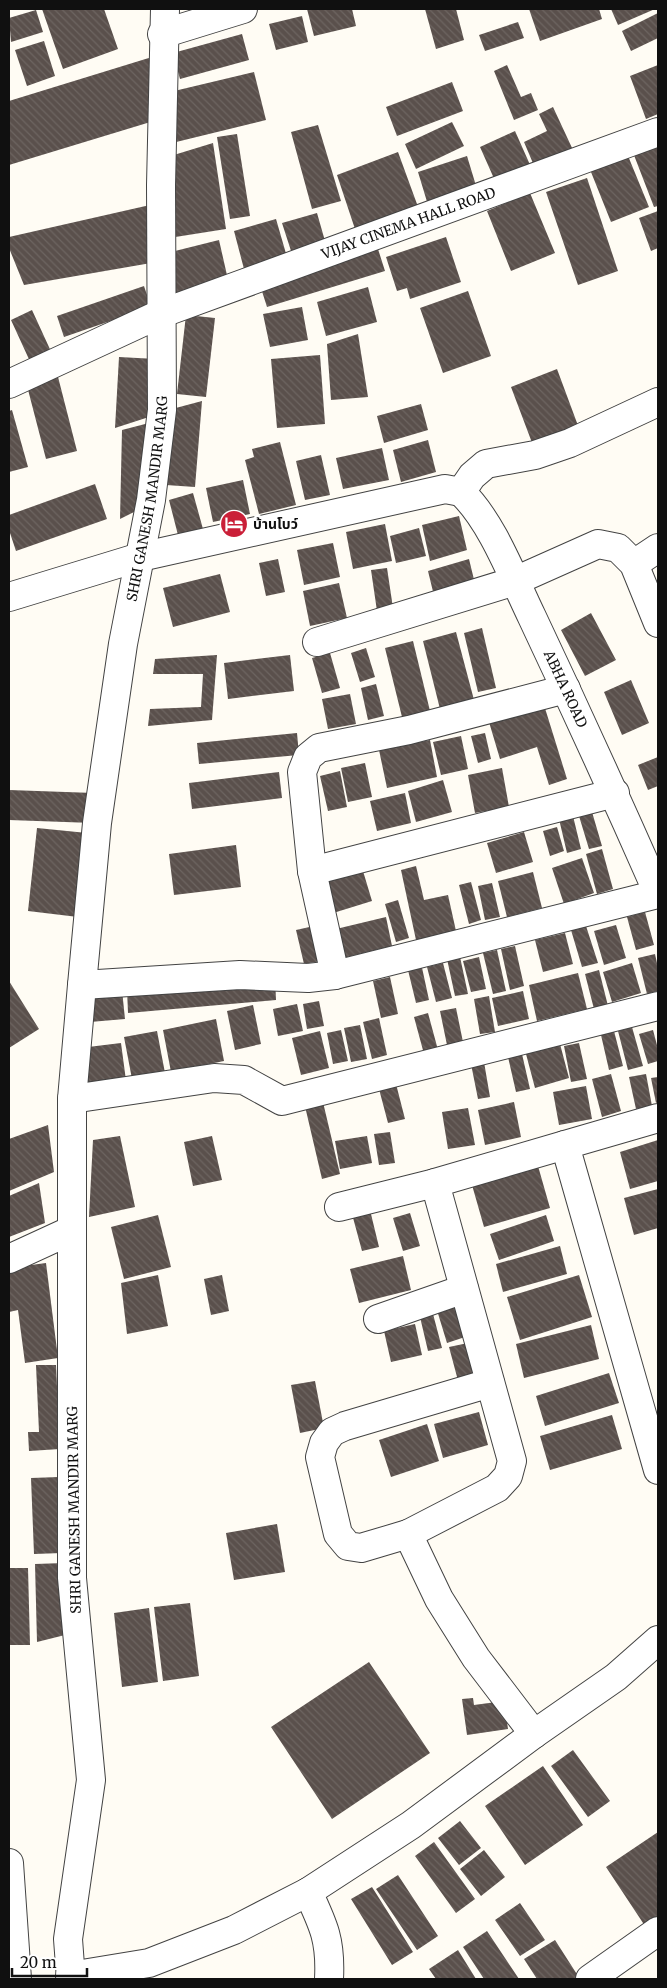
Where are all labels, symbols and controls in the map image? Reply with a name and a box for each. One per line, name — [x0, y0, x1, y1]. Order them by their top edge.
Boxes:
street label: VIJAY CINEMA HALL ROAD — [318, 183, 499, 264]
street label: SHRI GANESH MANDIR MARG — [122, 396, 171, 603]
hotel icon: บ้านโบว์ — [219, 509, 249, 539]
place label: บ้านโบว์ — [253, 515, 298, 533]
street label: ABHA ROAD — [539, 646, 592, 731]
street label: SHRI GANESH MANDIR MARG — [63, 1406, 85, 1614]
scale bar — [12, 1946, 88, 1978]
text: 20 m — [20, 1953, 57, 1972]

